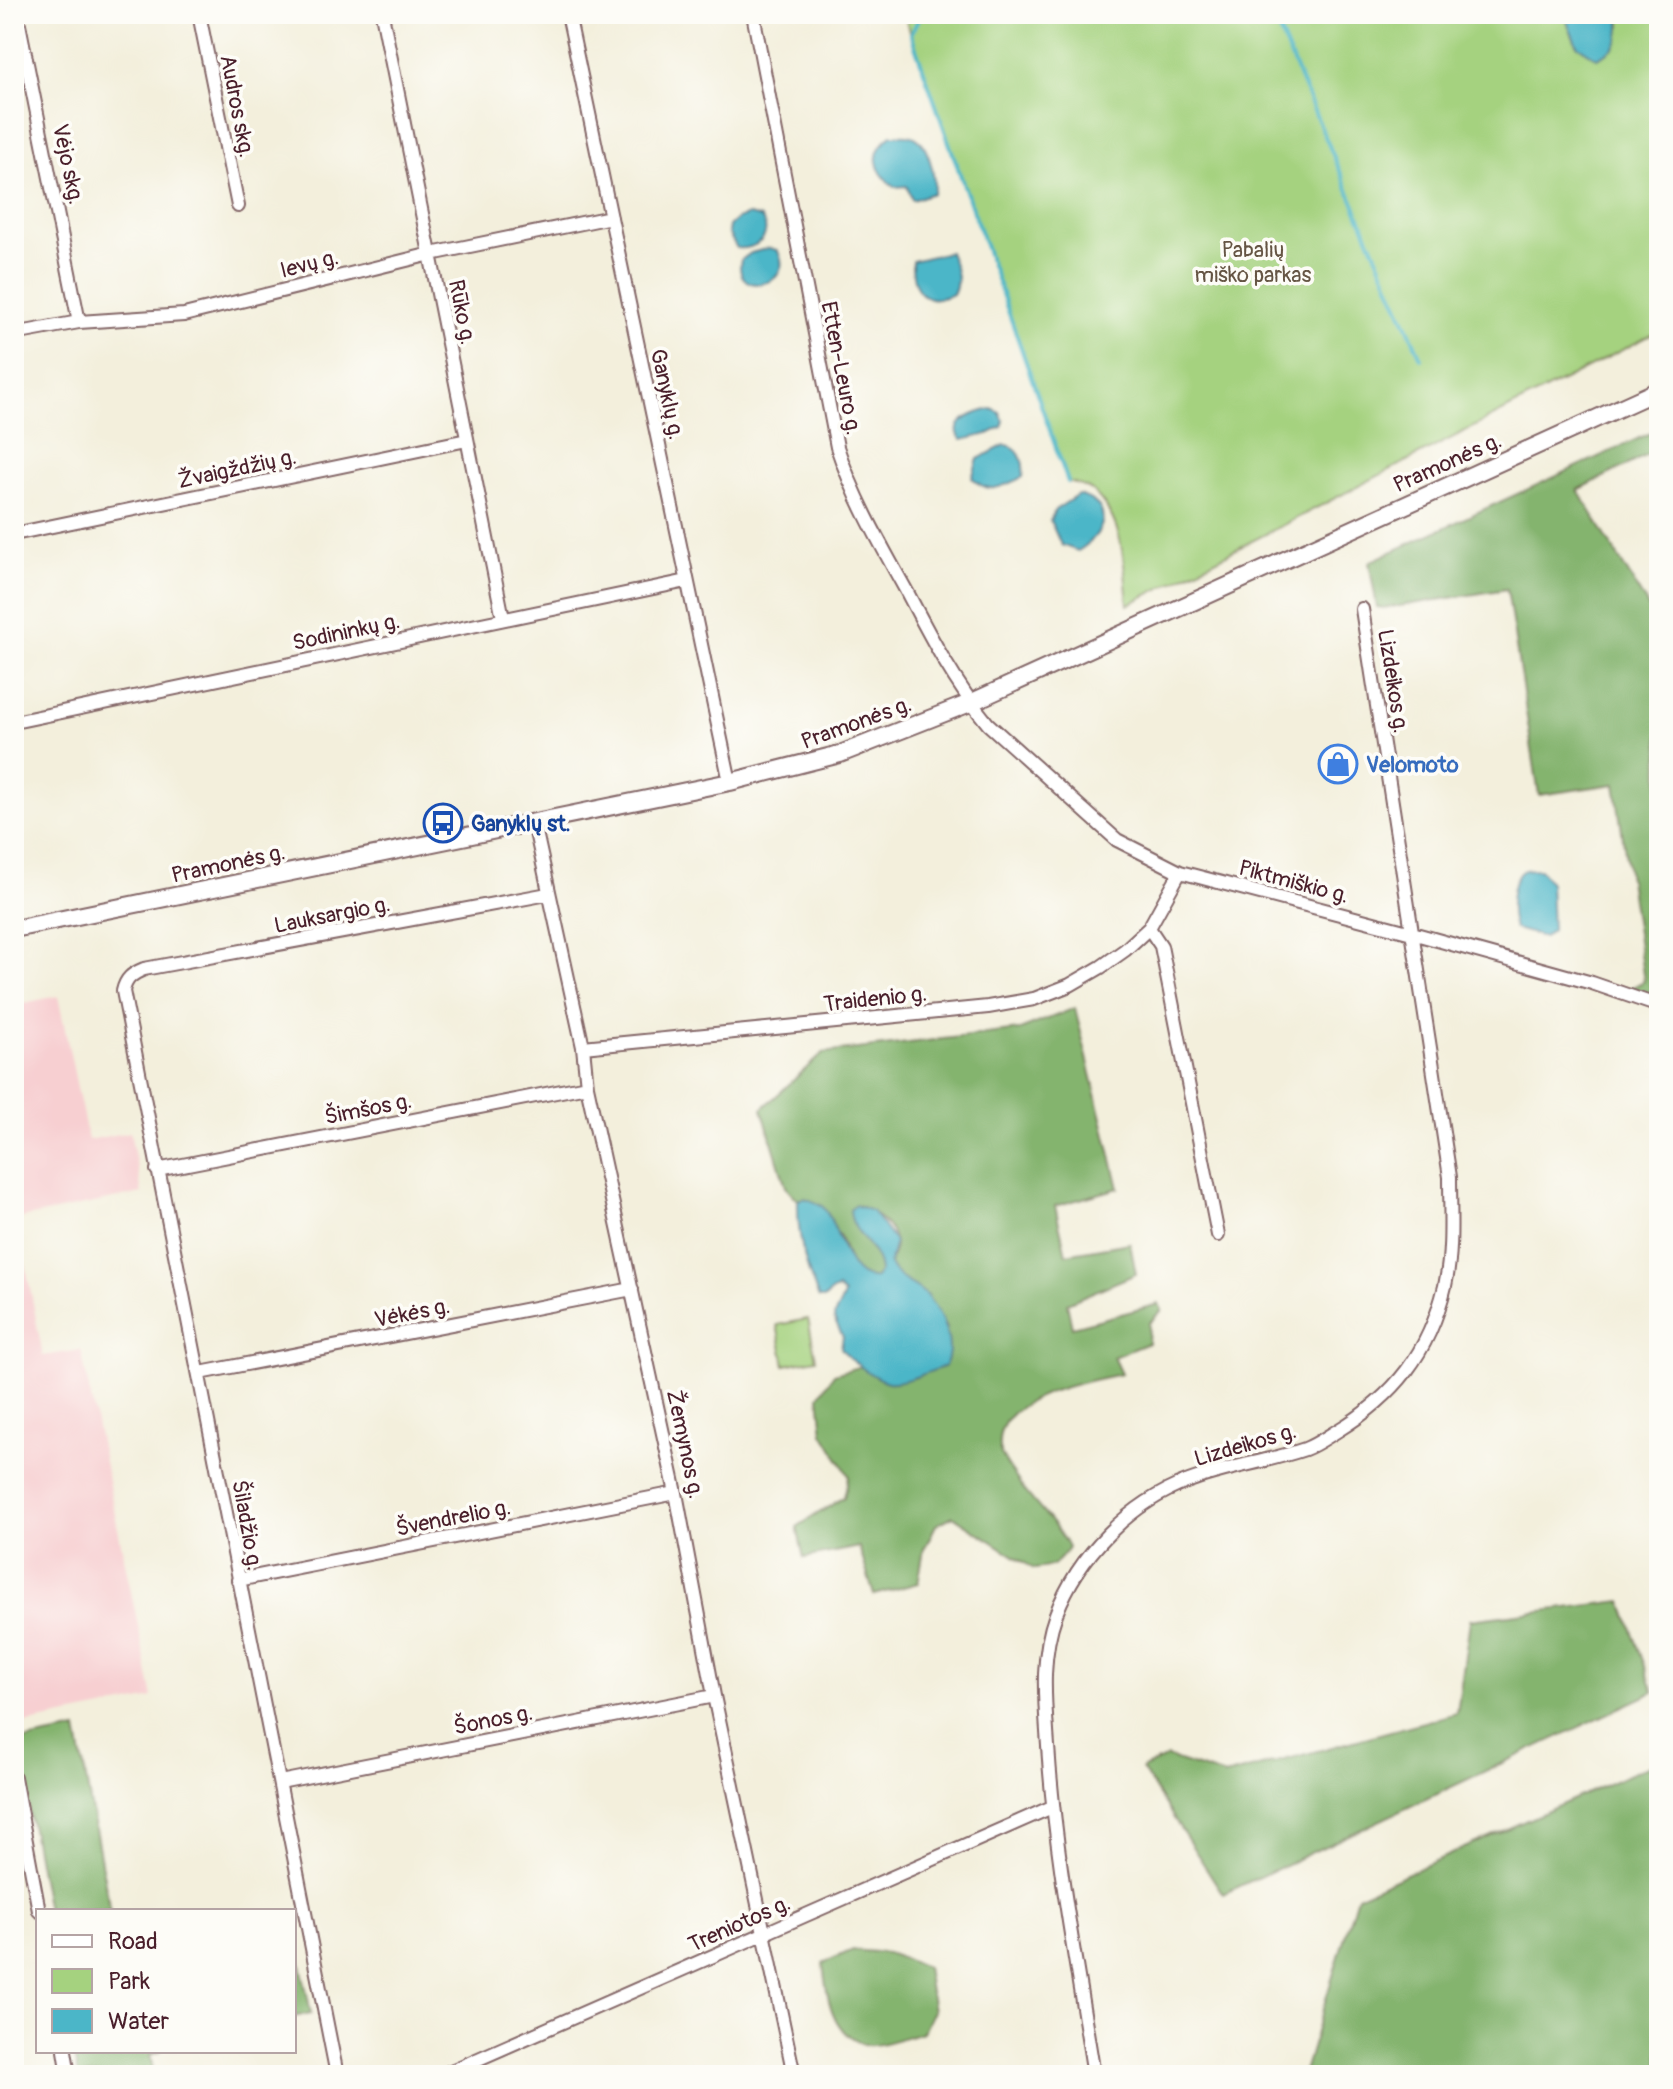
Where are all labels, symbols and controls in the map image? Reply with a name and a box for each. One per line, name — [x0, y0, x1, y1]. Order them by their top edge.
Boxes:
street label: Audros skg. — [213, 52, 261, 160]
street label: Vėjo skg. — [46, 121, 90, 207]
park label: Pabalių miško parkas — [1195, 236, 1312, 289]
street label: Ievų g. — [277, 243, 341, 285]
street label: Rūko g. — [442, 277, 482, 347]
street label: Etten-Leuro g. — [814, 299, 868, 437]
street label: Ganyklų g. — [644, 346, 690, 442]
street label: Pramonės g. — [1389, 427, 1506, 499]
street label: Žvaigždžių g. — [175, 443, 299, 495]
street label: Sodininkų g. — [290, 607, 402, 657]
street label: Lizdeikos g. — [1371, 627, 1415, 735]
street label: Pramonės g. — [797, 690, 915, 756]
shop icon: Velomoto — [1317, 743, 1359, 785]
place label: Velomoto — [1366, 751, 1459, 779]
bus stop icon: Ganyklų st. — [422, 802, 464, 844]
place label: Ganyklų st. — [471, 810, 571, 838]
street label: Pramonės g. — [169, 838, 288, 890]
street label: Piktmiškio g. — [1236, 854, 1352, 910]
street label: Lauksargio g. — [272, 890, 393, 940]
street label: Traidenio g. — [822, 980, 928, 1018]
street label: Šimšos g. — [322, 1087, 414, 1131]
street label: Vėkės g. — [372, 1292, 452, 1334]
street label: Žemynos g. — [660, 1387, 710, 1501]
street label: Lizdeikos g. — [1191, 1417, 1300, 1473]
street label: Šiladžio g. — [225, 1478, 269, 1572]
street label: Švendrelio g. — [393, 1493, 513, 1543]
street label: Šonos g. — [451, 1699, 535, 1741]
street label: Treniotos g. — [684, 1889, 795, 1959]
legend — [36, 1909, 296, 2053]
text: Road — [108, 1927, 158, 1956]
text: Park — [108, 1967, 150, 1996]
text: Water — [108, 2007, 169, 2036]

